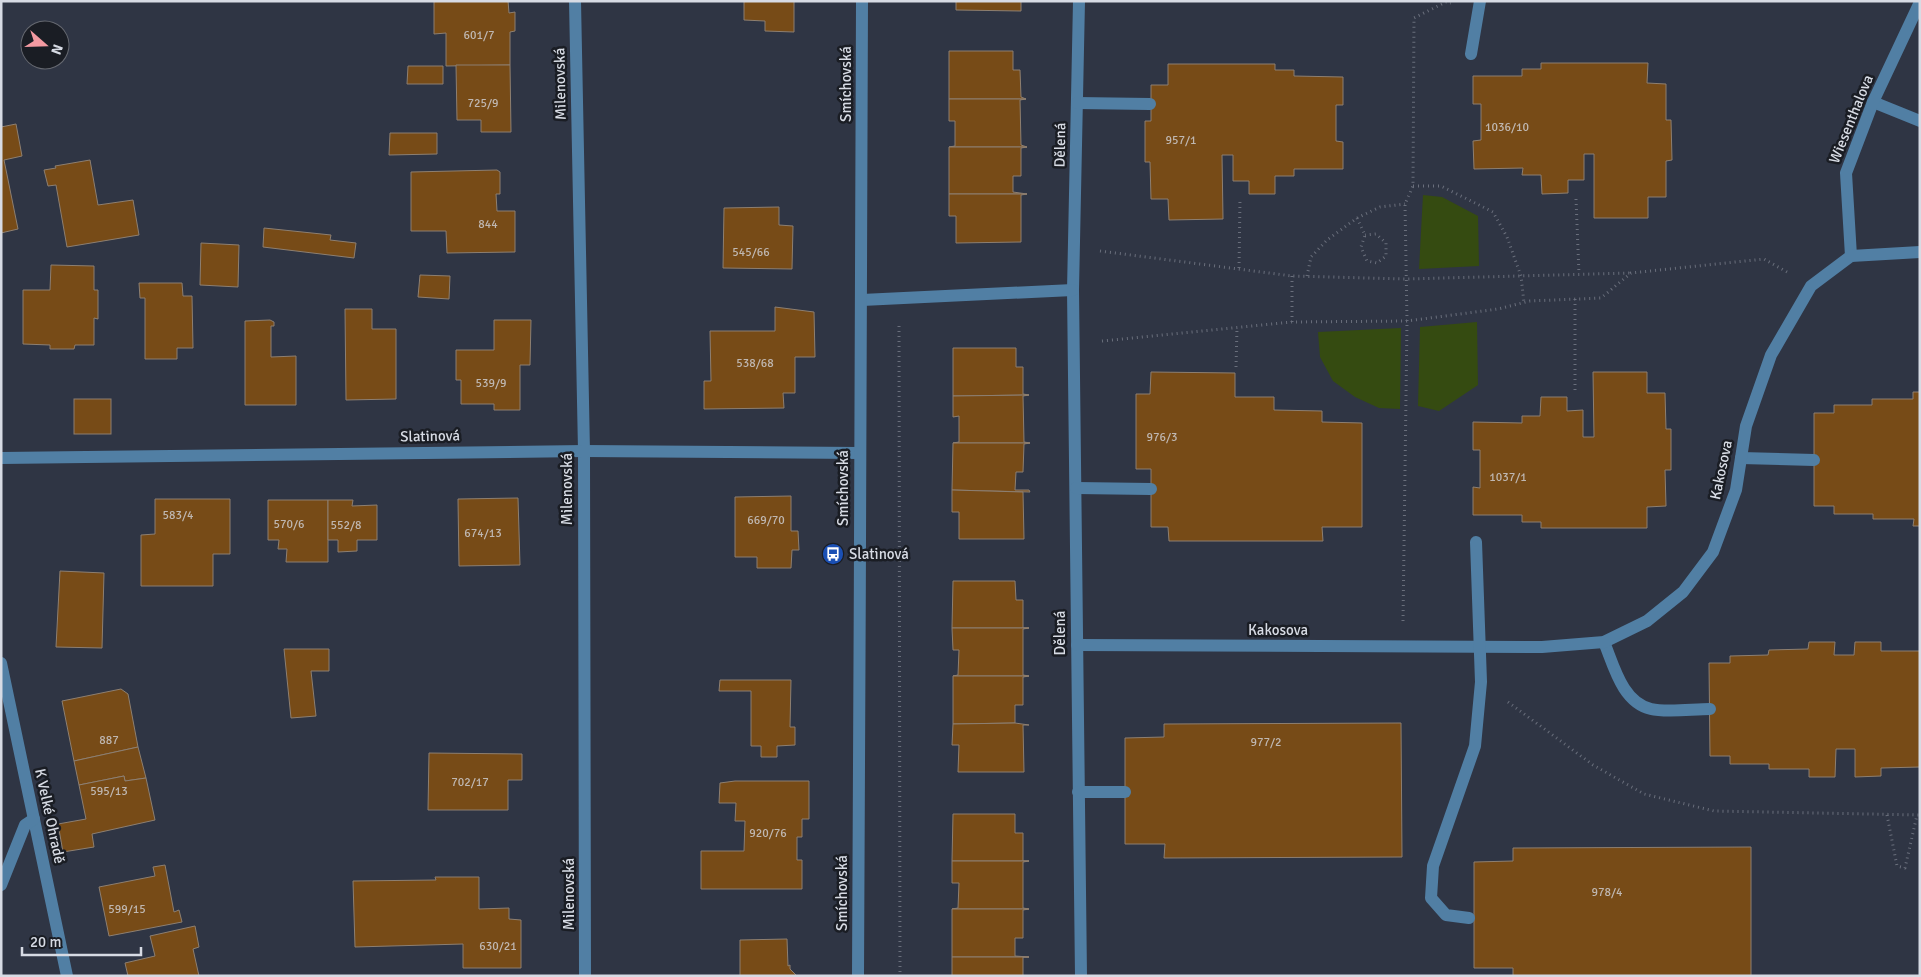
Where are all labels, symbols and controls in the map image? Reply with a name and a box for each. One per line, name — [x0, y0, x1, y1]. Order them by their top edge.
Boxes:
north arrow — [20, 20, 70, 70]
house number: 601/7 — [464, 28, 494, 43]
text: N — [47, 42, 66, 57]
street label: Smíchovská — [837, 46, 855, 122]
street label: Milenovská — [550, 48, 570, 120]
street label: Wiesenthalova — [1825, 72, 1877, 166]
house number: 725/9 — [468, 96, 498, 111]
house number: 1036/10 — [1485, 120, 1529, 135]
street label: Dělená — [1051, 122, 1069, 168]
house number: 957/1 — [1166, 133, 1196, 148]
house number: 844 — [478, 217, 498, 232]
house number: 545/66 — [732, 245, 770, 260]
house number: 538/68 — [736, 356, 774, 371]
house number: 539/9 — [476, 376, 506, 391]
street label: Slatinová — [400, 426, 460, 446]
house number: 976/3 — [1147, 430, 1177, 445]
street label: Kakosova — [1706, 439, 1736, 501]
street label: Smíchovská — [834, 450, 852, 526]
street label: Milenovská — [558, 453, 576, 525]
house number: 1037/1 — [1489, 470, 1527, 485]
house number: 583/4 — [163, 508, 194, 523]
house number: 669/70 — [747, 513, 785, 528]
house number: 570/6 — [274, 517, 304, 532]
house number: 552/8 — [331, 518, 361, 533]
house number: 674/13 — [464, 526, 502, 541]
bus stop icon: Slatinová — [821, 542, 845, 566]
place label: Slatinová — [849, 545, 909, 563]
street label: Dělená — [1051, 611, 1069, 655]
street label: Kakosova — [1248, 621, 1308, 639]
house number: 887 — [99, 733, 119, 748]
house number: 977/2 — [1251, 735, 1281, 750]
street label: K Velké Ohradě — [31, 767, 69, 865]
house number: 702/17 — [451, 775, 489, 790]
house number: 595/13 — [90, 784, 128, 799]
house number: 920/76 — [749, 826, 787, 841]
street label: Smíchovská — [833, 855, 851, 931]
street label: Milenovská — [560, 858, 578, 930]
house number: 978/4 — [1592, 885, 1623, 900]
house number: 599/15 — [108, 902, 146, 917]
scale bar — [22, 924, 141, 956]
text: 20 m — [30, 933, 61, 951]
house number: 630/21 — [479, 939, 517, 954]

